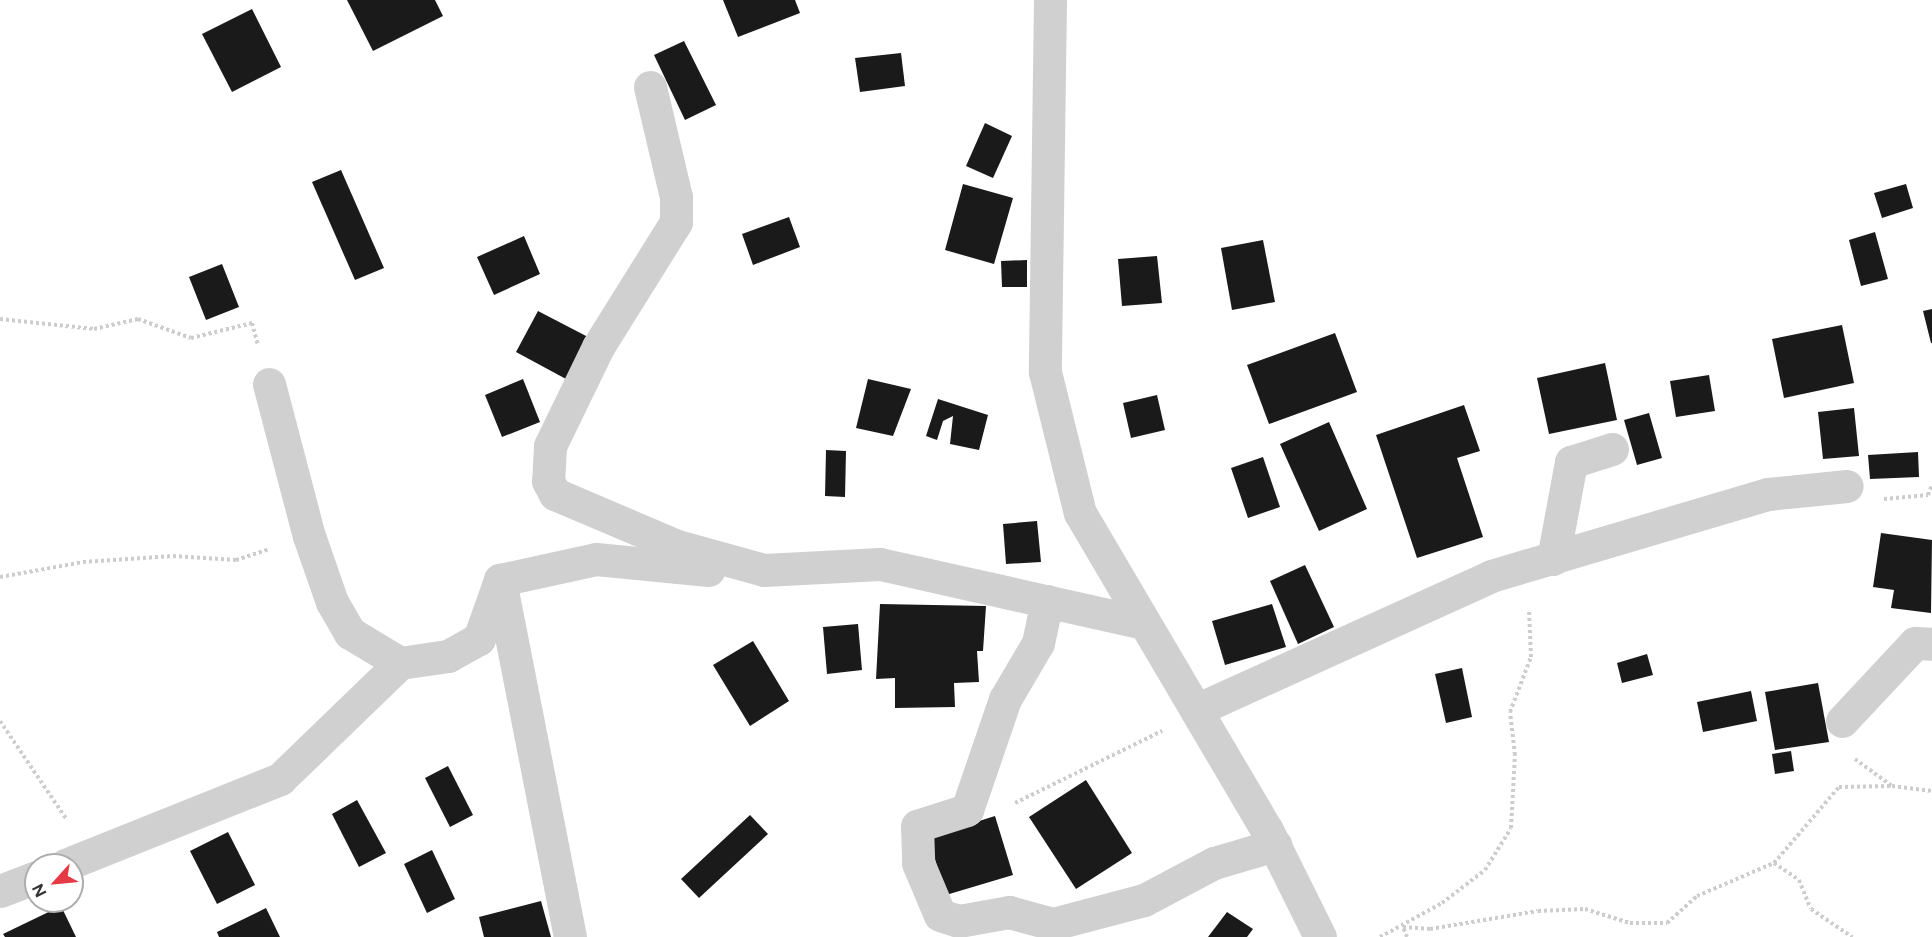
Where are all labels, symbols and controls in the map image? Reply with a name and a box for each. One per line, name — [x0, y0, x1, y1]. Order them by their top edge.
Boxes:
north arrow — [24, 853, 84, 913]
text: N — [28, 881, 51, 900]

